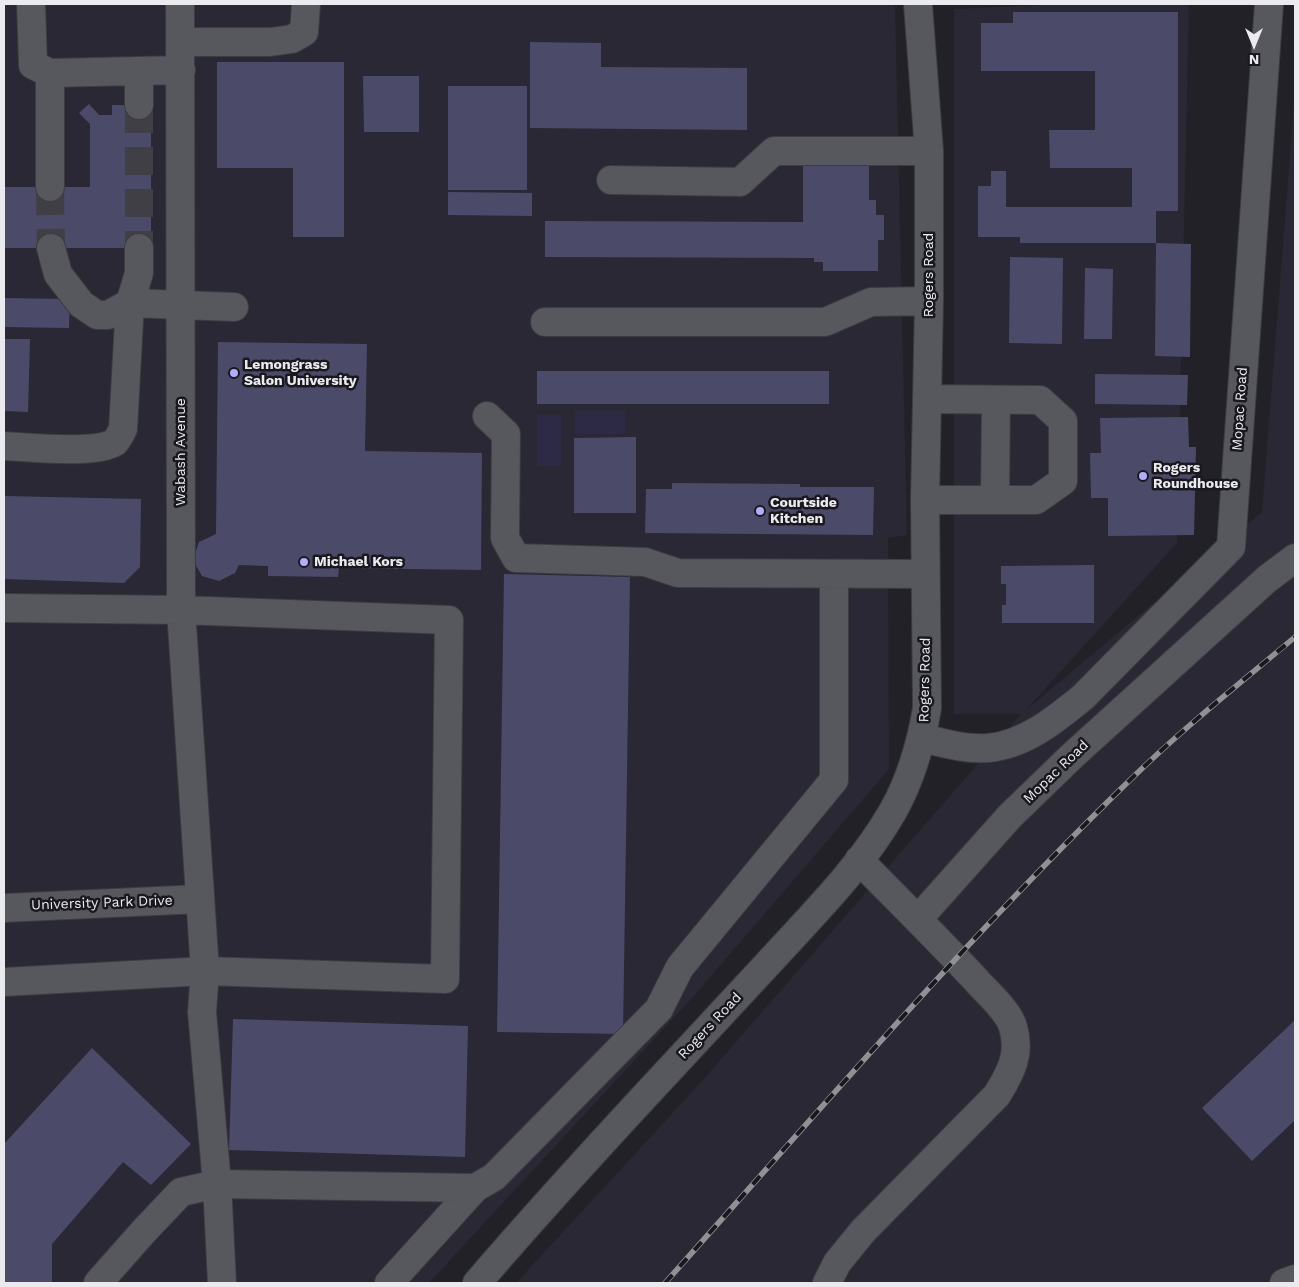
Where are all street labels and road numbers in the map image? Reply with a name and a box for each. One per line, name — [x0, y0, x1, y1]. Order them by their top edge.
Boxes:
street label: Rogers Road — [921, 233, 937, 317]
street label: Mopac Road — [1229, 367, 1251, 451]
street label: Wabash Avenue — [173, 398, 189, 506]
street label: Rogers Road — [916, 637, 934, 723]
street label: Mopac Road — [1020, 737, 1092, 807]
street label: University Park Drive — [31, 892, 173, 914]
street label: Rogers Road — [675, 989, 745, 1063]

